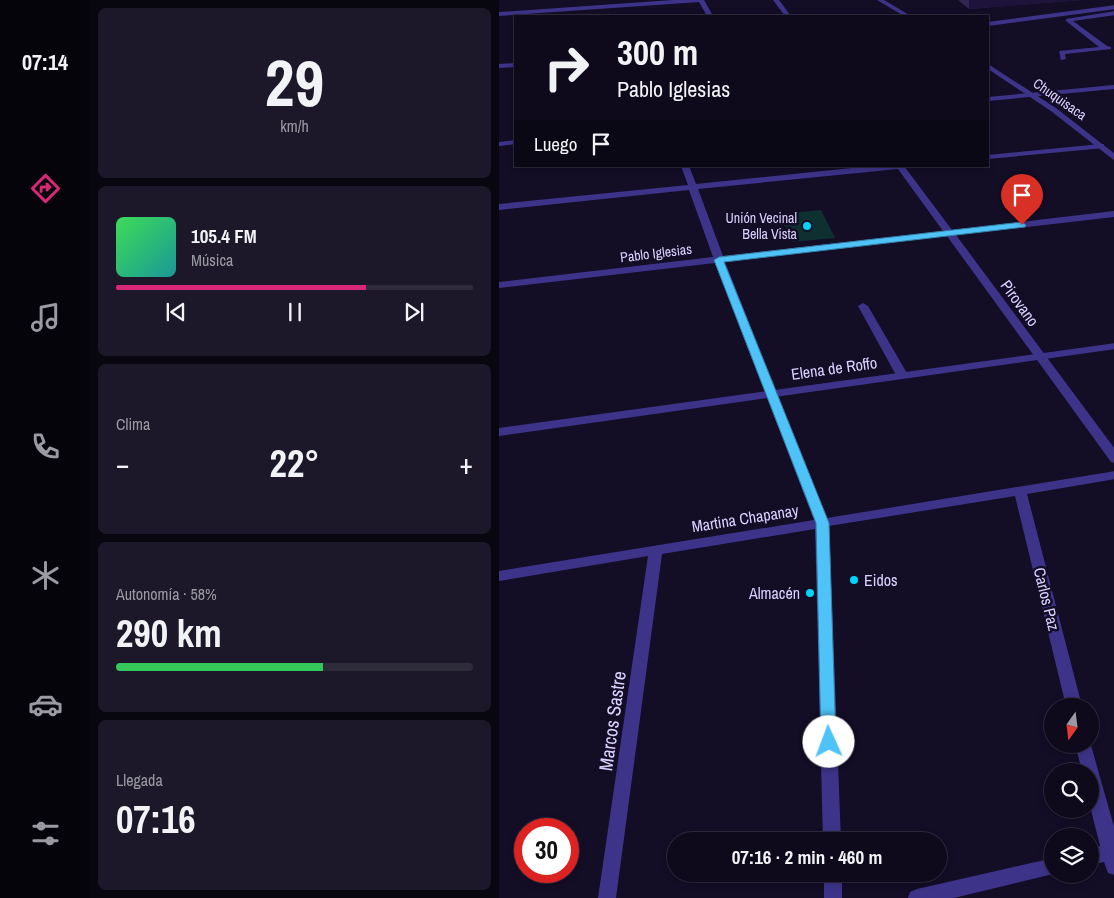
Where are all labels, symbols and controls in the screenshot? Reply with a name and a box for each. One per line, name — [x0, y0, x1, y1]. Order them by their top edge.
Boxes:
text: 300 m — [617, 29, 698, 76]
icon: right — [534, 35, 599, 100]
text: 29 — [265, 39, 324, 126]
text: 07:14 — [22, 47, 68, 77]
text: Pablo Iglesias — [617, 74, 730, 104]
street label: Chuquisaca — [1030, 74, 1091, 124]
text: km/h — [280, 115, 309, 137]
icon: arrive — [587, 130, 615, 158]
text: Luego — [534, 131, 577, 157]
icon: directions — [28, 171, 63, 206]
pin — [1001, 174, 1043, 225]
icon: arrive — [1008, 181, 1036, 209]
place label: Unión Vecinal Bella Vista — [726, 209, 798, 243]
marker: Unión Vecinal Bella Vista — [801, 220, 813, 232]
text: 105.4 FM — [191, 223, 257, 249]
street label: Pablo Iglesias — [619, 240, 693, 266]
text: Música — [191, 249, 233, 271]
street label: Pirovano — [996, 275, 1044, 331]
icon: previous — [162, 298, 190, 326]
icon: pause — [281, 298, 309, 326]
icon: next — [400, 298, 428, 326]
icon: music — [28, 300, 63, 335]
street label: Elena de Roffo — [790, 351, 878, 385]
text: Clima — [116, 413, 150, 435]
icon: phone — [28, 429, 63, 464]
text: 22° — [270, 438, 319, 489]
text: − — [116, 445, 129, 483]
text: + — [460, 445, 473, 483]
street label: Martina Chapanay — [690, 499, 800, 537]
icon: climate — [28, 558, 63, 593]
street label: Carlos Paz — [1029, 565, 1066, 633]
place label: Eidos — [864, 569, 898, 591]
marker: Eidos — [848, 574, 860, 586]
place label: Almacén — [748, 582, 800, 604]
text: Autonomía · 58% — [116, 583, 217, 605]
marker: Almacén — [804, 587, 816, 599]
text: 290 km — [116, 608, 222, 659]
street label: Marcos Sastre — [592, 669, 632, 773]
icon: car — [28, 687, 63, 722]
north arrow — [1044, 698, 1099, 752]
map controls — [1044, 698, 1099, 883]
position arrow — [802, 715, 854, 767]
button: search — [1044, 763, 1099, 818]
text: Llegada — [116, 769, 163, 791]
text: 07:16 — [116, 794, 196, 845]
icon: filters — [28, 816, 63, 851]
speed limit sign: 30 — [514, 818, 579, 883]
button: layers — [1044, 828, 1099, 883]
text: 07:16 · 2 min · 460 m — [732, 844, 882, 870]

